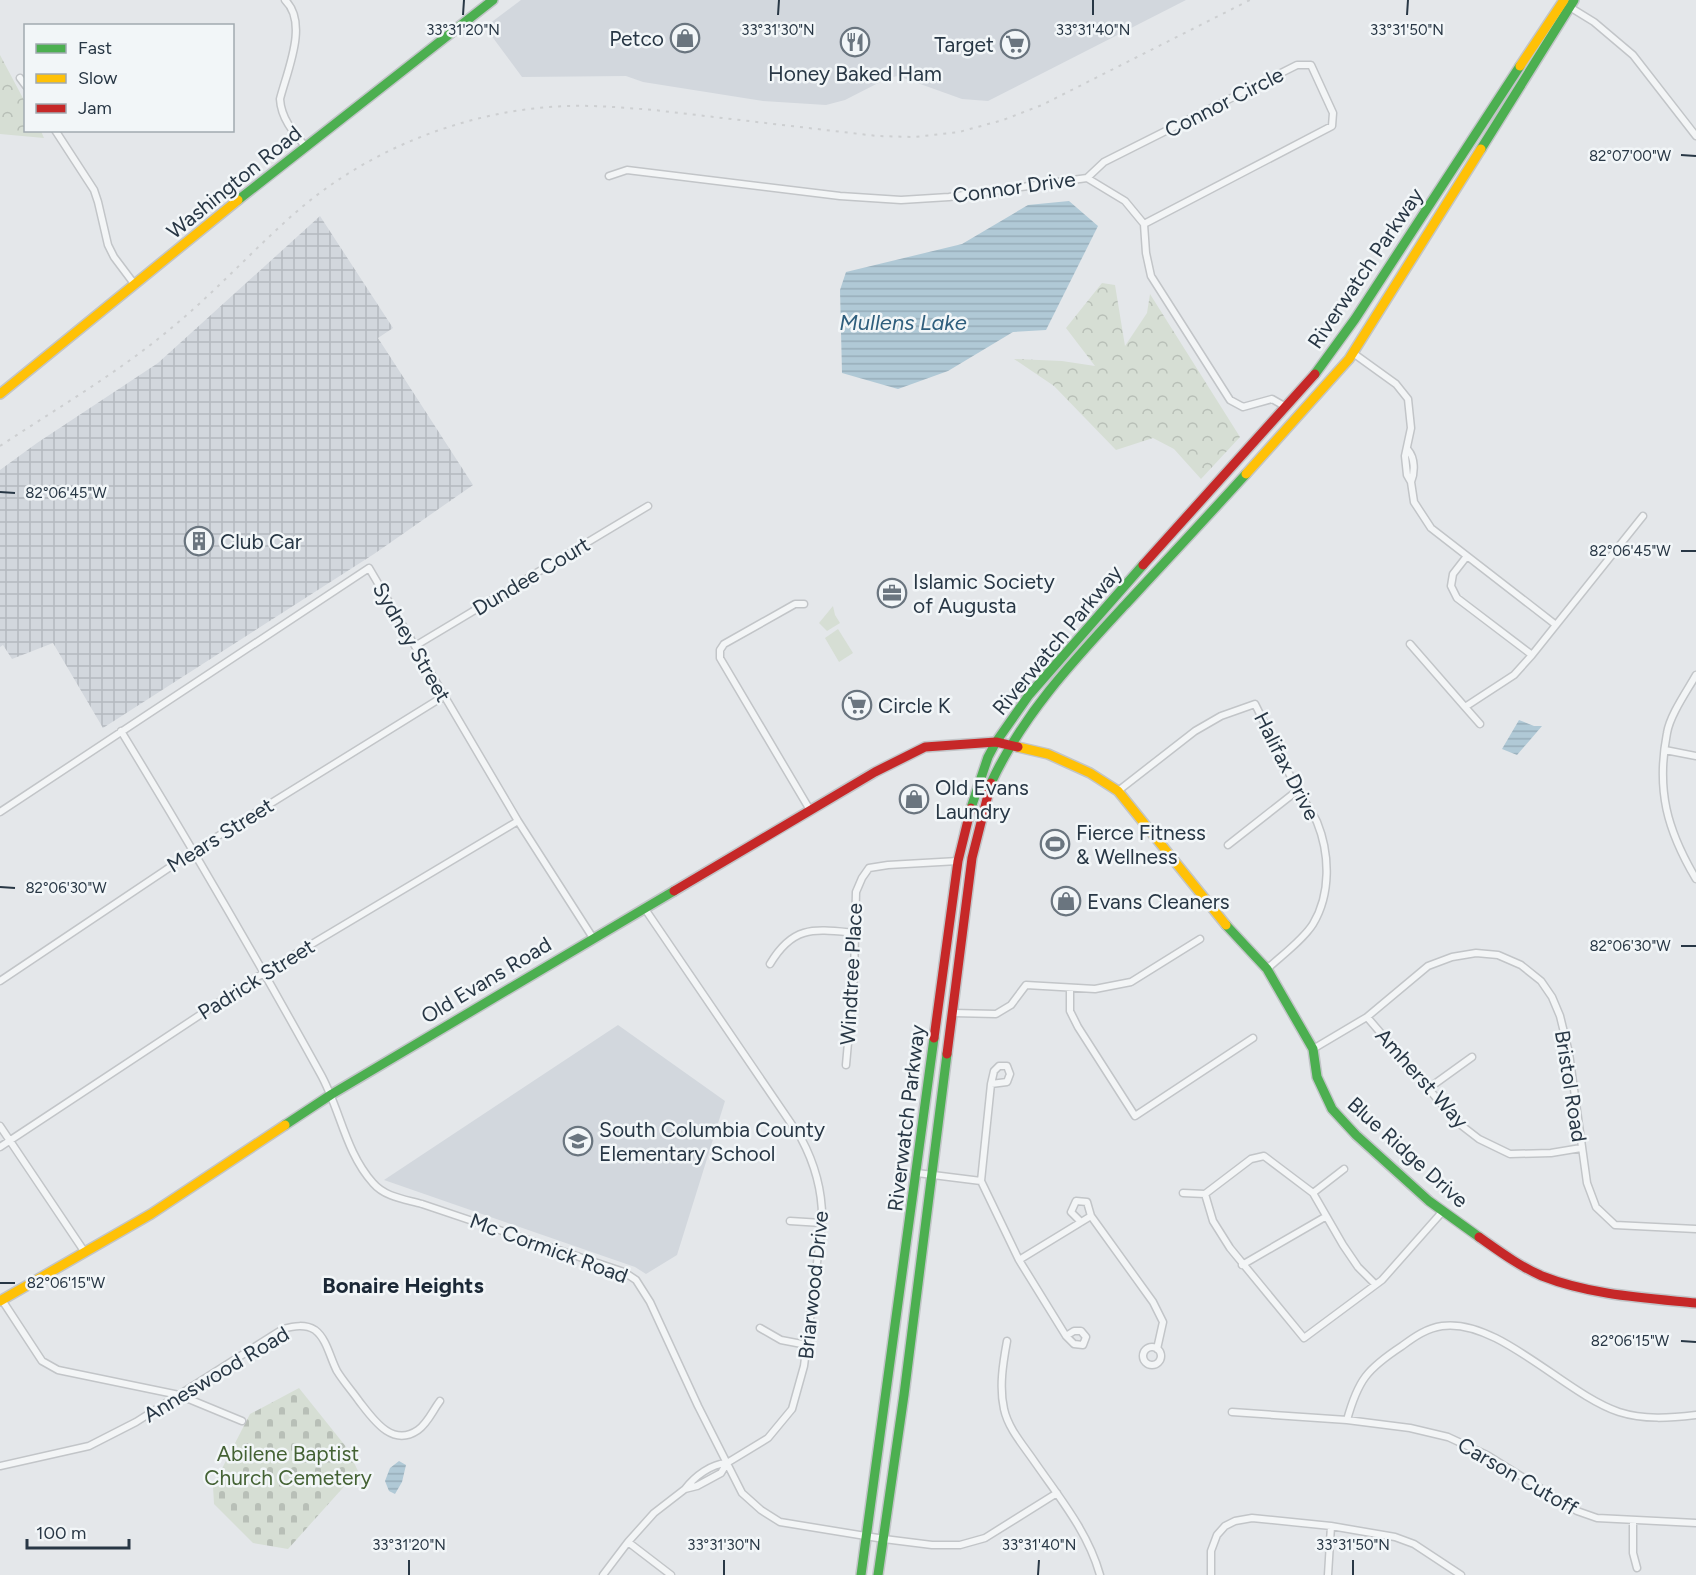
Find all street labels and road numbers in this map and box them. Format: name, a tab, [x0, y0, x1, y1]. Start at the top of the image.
street label: Connor Circle	[1161, 61, 1287, 143]
street label: Washington Road	[162, 120, 306, 244]
street label: Connor Drive	[951, 166, 1077, 208]
street label: Riverwatch Parkway	[1302, 183, 1428, 353]
street label: Dundee Court	[468, 531, 594, 621]
street label: Riverwatch Parkway	[987, 560, 1127, 720]
street label: Sydney Street	[368, 578, 456, 706]
street label: Halifax Drive	[1249, 708, 1325, 824]
street label: Mears Street	[162, 792, 278, 878]
street label: Windtree Place	[835, 902, 867, 1046]
street label: Old Evans Road	[416, 931, 556, 1029]
street label: Padrick Street	[193, 933, 319, 1025]
street label: Riverwatch Parkway	[882, 1023, 930, 1213]
street label: Amherst Way	[1370, 1023, 1474, 1133]
street label: Bristol Road	[1550, 1028, 1592, 1144]
street label: Blue Ridge Drive	[1343, 1091, 1473, 1213]
street label: Mc Cormick Road	[466, 1208, 632, 1288]
street label: Briarwood Drive	[793, 1209, 833, 1361]
street label: Anneswood Road	[139, 1321, 293, 1427]
street label: Carson Cutoff	[1454, 1432, 1583, 1521]

